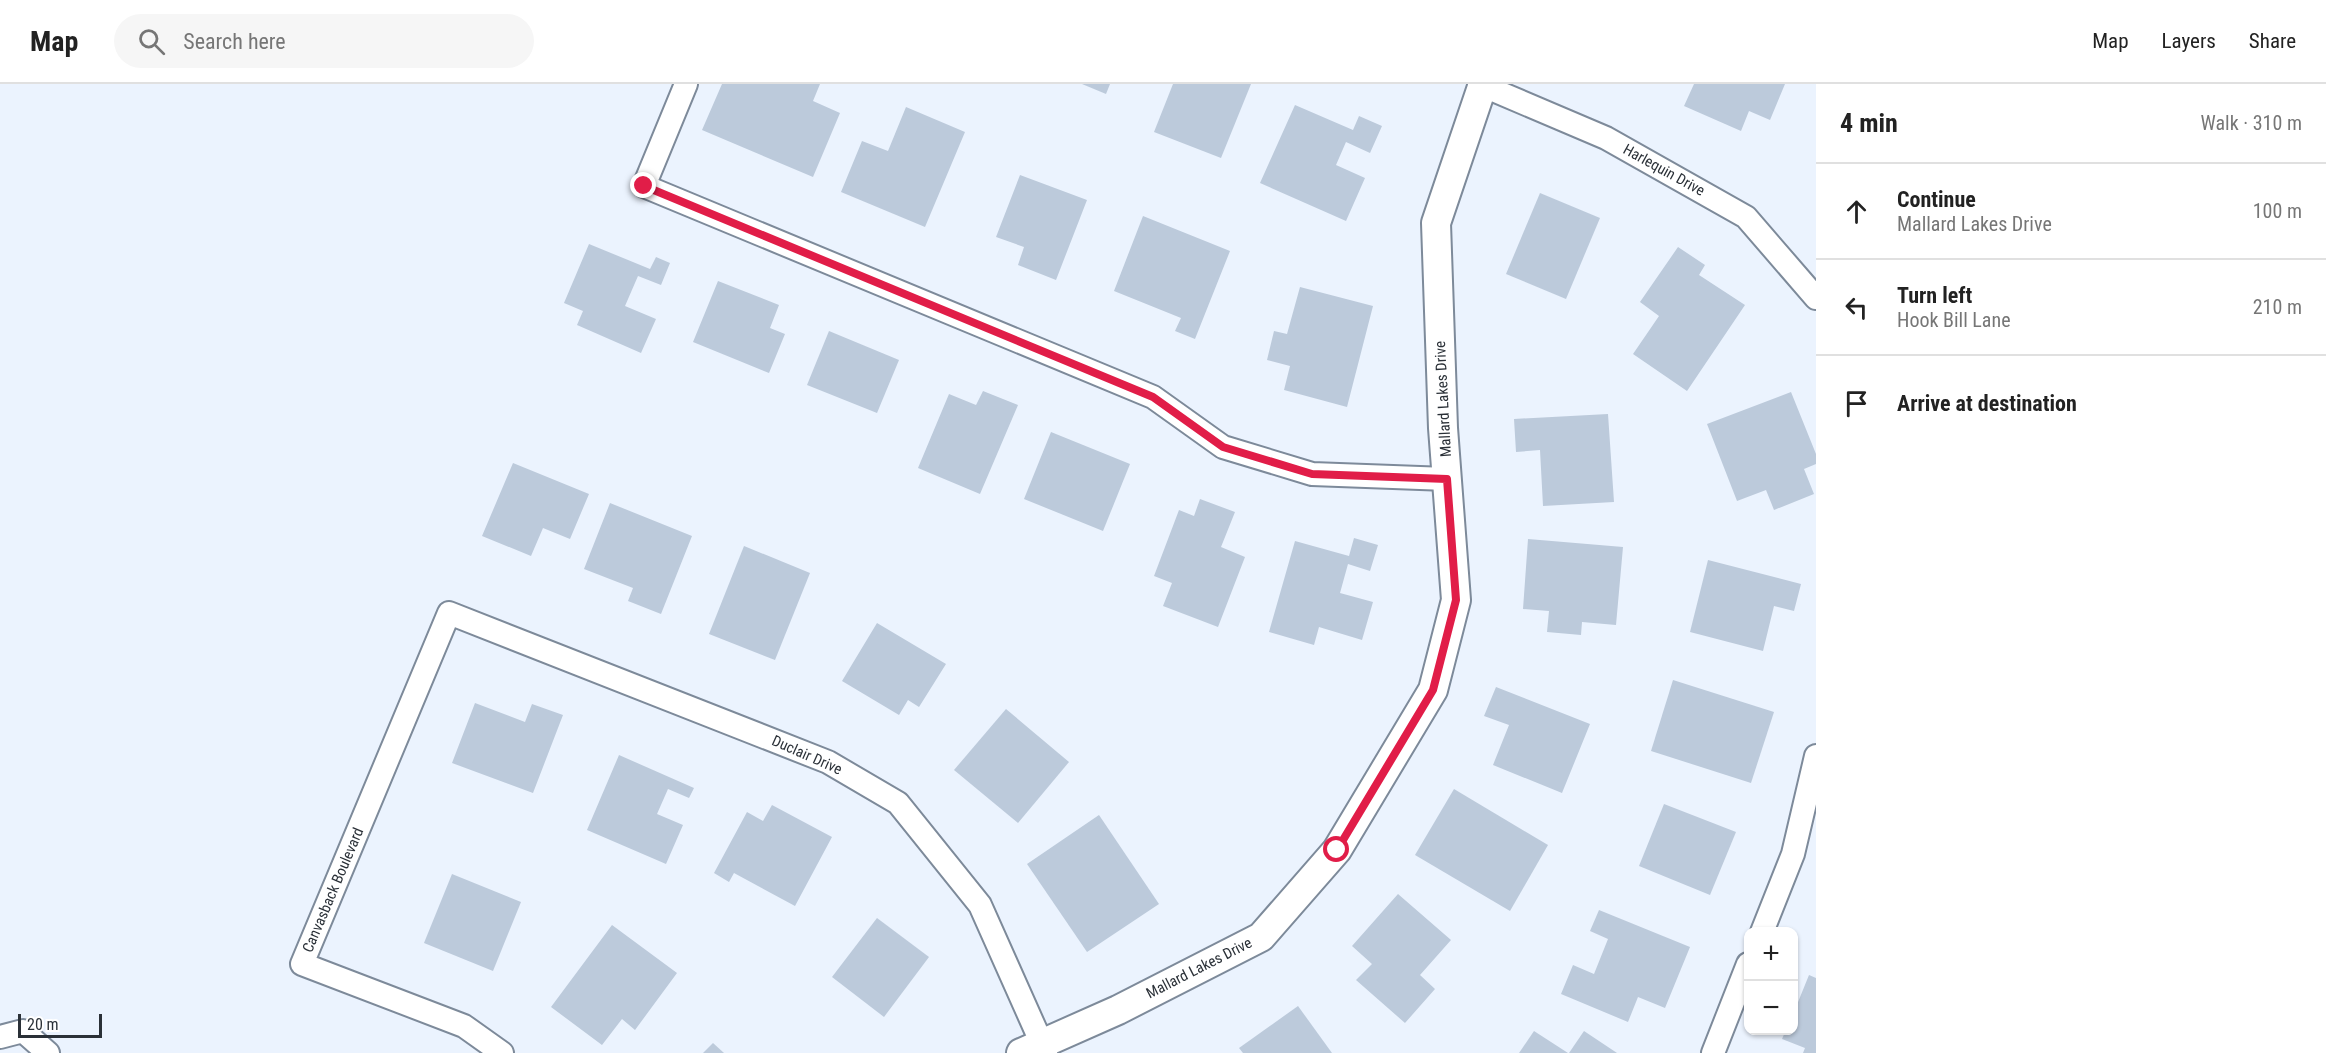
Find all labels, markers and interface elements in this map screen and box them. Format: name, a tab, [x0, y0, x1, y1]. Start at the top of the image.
search box	[114, 14, 534, 68]
text: Map	[30, 25, 78, 58]
icon: search	[135, 25, 168, 58]
text: Search here	[183, 29, 286, 54]
text: Map	[2092, 29, 2129, 53]
text: Layers	[2162, 29, 2216, 53]
text: Share	[2249, 29, 2296, 53]
text: 4 min	[1840, 108, 1898, 138]
text: Walk · 310 m	[2201, 111, 2302, 135]
street label: Harlequin Drive	[1620, 140, 1708, 200]
route end	[630, 172, 656, 198]
text: Continue	[1897, 187, 1976, 212]
icon: ahead	[1840, 195, 1873, 228]
text: 100 m	[2253, 199, 2302, 223]
text: Mallard Lakes Drive	[1897, 212, 2052, 236]
text: Turn left	[1897, 283, 1972, 308]
icon: left	[1840, 291, 1873, 324]
text: 210 m	[2253, 295, 2302, 319]
text: Hook Bill Lane	[1897, 308, 2011, 332]
street label: Mallard Lakes Drive	[1431, 341, 1455, 457]
icon: arrive	[1840, 387, 1873, 420]
text: Arrive at destination	[1897, 391, 2077, 416]
street label: Duclair Drive	[769, 732, 845, 778]
street label: Canvasback Boulevard	[299, 825, 367, 955]
route start	[1323, 836, 1349, 862]
map controls	[1744, 927, 1798, 1035]
button: +	[1744, 927, 1798, 981]
street label: Mallard Lakes Drive	[1143, 934, 1255, 1002]
button: −	[1744, 981, 1798, 1035]
scale bar	[18, 1011, 102, 1038]
text: 20 m	[27, 1015, 59, 1034]

